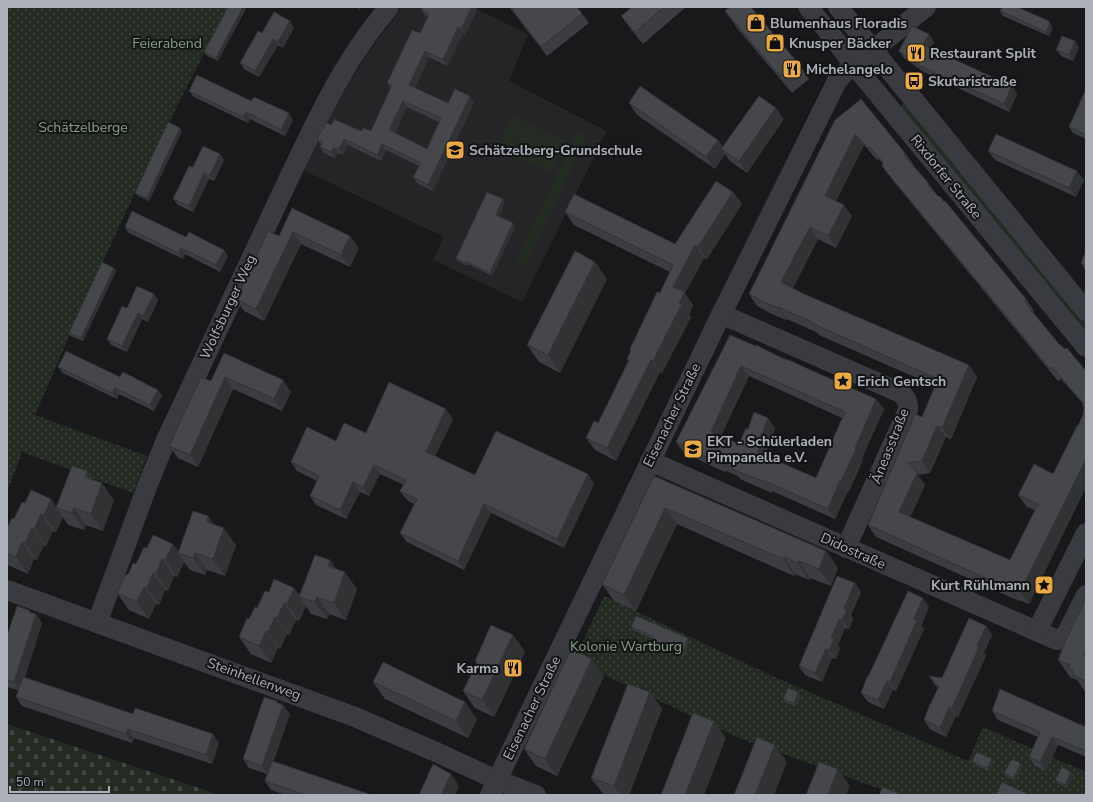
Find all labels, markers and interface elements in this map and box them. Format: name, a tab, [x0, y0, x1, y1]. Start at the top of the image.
shop icon: Blumenhaus Floradis	[745, 12, 767, 34]
place label: Blumenhaus Floradis	[770, 14, 907, 33]
shop icon: Knusper Bäcker	[764, 32, 786, 54]
park label: Feierabend	[132, 34, 202, 53]
place label: Knusper Bäcker	[789, 34, 892, 53]
restaurant icon: Restaurant Split	[905, 42, 927, 64]
place label: Restaurant Split	[930, 44, 1037, 63]
restaurant icon: Michelangelo	[781, 58, 803, 80]
place label: Michelangelo	[806, 60, 893, 79]
bus stop icon: Skutaristraße	[903, 70, 925, 92]
place label: Skutaristraße	[928, 72, 1017, 91]
park label: Schätzelberge	[38, 118, 128, 137]
street label: Rixdorfer Straße	[906, 131, 986, 223]
school or university icon: Schätzelberg-Grundschule	[444, 139, 466, 161]
place label: Schätzelberg-Grundschule	[469, 141, 643, 160]
street label: Wolfsburger Weg	[195, 252, 261, 362]
street label: Eisenacher Straße	[639, 360, 705, 470]
place icon: Erich Gentsch	[832, 370, 854, 392]
place label: Erich Gentsch	[857, 372, 946, 391]
street label: Äneasstraße	[866, 405, 914, 487]
place label: EKT - Schülerladen Pimpanella e.V.	[707, 432, 832, 467]
school or university icon: EKT - Schülerladen Pimpanella e.V.	[682, 438, 704, 460]
street label: Didostraße	[817, 528, 889, 574]
place icon: Kurt Rühlmann	[1033, 574, 1055, 596]
place label: Kurt Rühlmann	[931, 576, 1030, 595]
park label: Kolonie Wartburg	[570, 637, 682, 656]
street label: Steinhellenweg	[205, 653, 303, 705]
street label: Eisenacher Straße	[499, 653, 565, 763]
restaurant icon: Karma	[502, 657, 524, 679]
place label: Karma	[457, 659, 499, 678]
scale bar	[10, 768, 109, 794]
text: 50 m	[16, 774, 44, 790]

